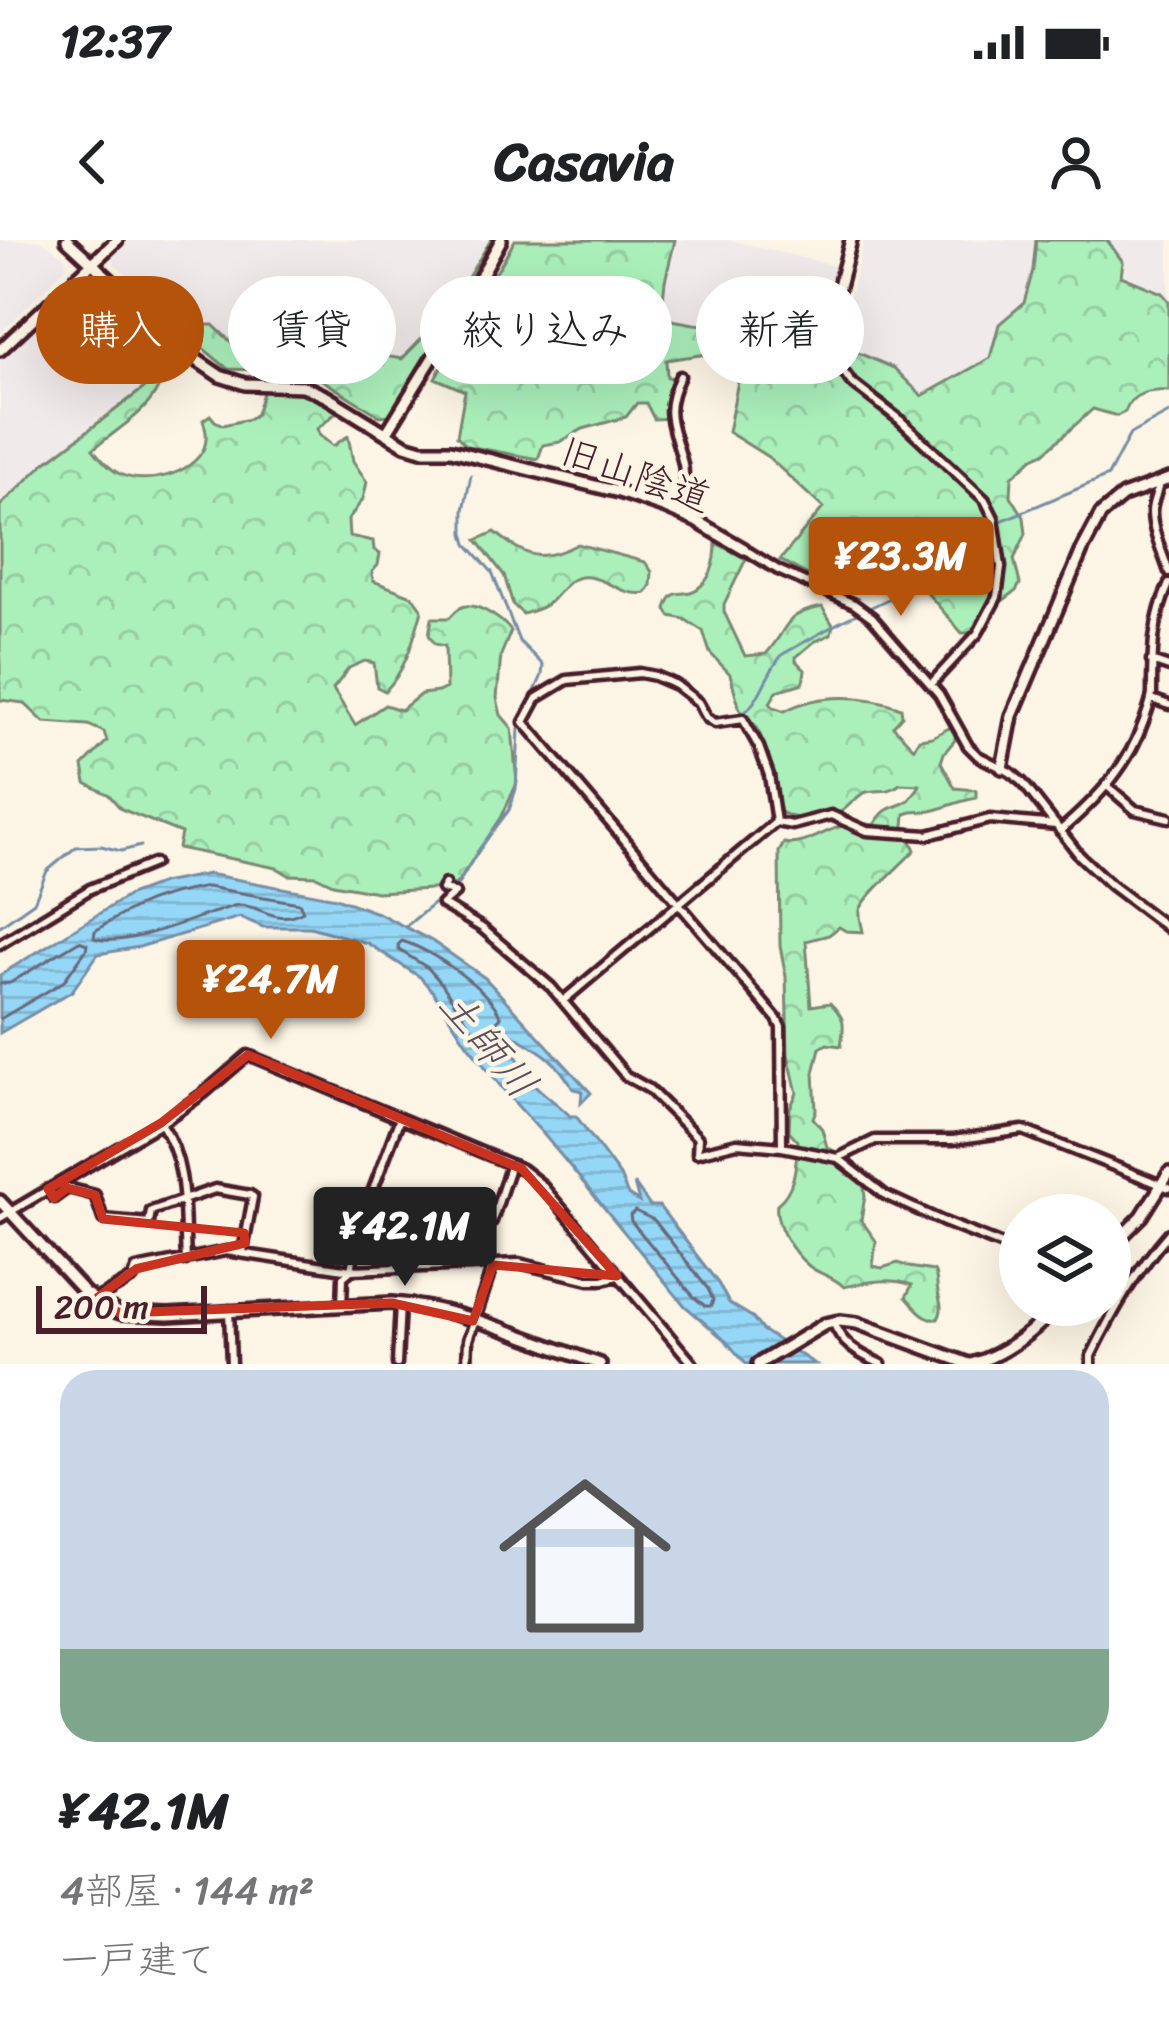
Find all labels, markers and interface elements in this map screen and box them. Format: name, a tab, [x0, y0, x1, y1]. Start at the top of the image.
text: 12:37	[60, 2, 169, 82]
text: Casavia	[495, 114, 674, 210]
icon: back	[60, 129, 126, 195]
icon: person	[1043, 129, 1109, 195]
chip: 購入	[36, 276, 204, 384]
chip: 賃貸	[228, 276, 396, 384]
chip: 絞り込み	[420, 276, 672, 384]
chip: 新着	[696, 276, 864, 384]
street label: 旧山陰道	[551, 416, 721, 532]
pin: ¥23.3M	[803, 517, 999, 619]
text: ¥23.3M	[836, 521, 966, 590]
pin: ¥24.7M	[173, 940, 369, 1042]
text: ¥24.7M	[204, 944, 338, 1013]
water label: 土師川	[419, 972, 557, 1116]
pin: ¥42.1M	[307, 1187, 503, 1289]
text: ¥42.1M	[341, 1191, 469, 1260]
map controls	[999, 1194, 1131, 1326]
button: layers	[999, 1194, 1131, 1326]
text: 200 m	[54, 1278, 149, 1336]
scale bar	[36, 1280, 207, 1333]
icon: home	[477, 1448, 693, 1664]
text: ¥42.1M	[60, 1766, 229, 1856]
text: 4部屋 · 144 m²	[60, 1856, 314, 1925]
text: 一戸建て	[60, 1925, 216, 1994]

